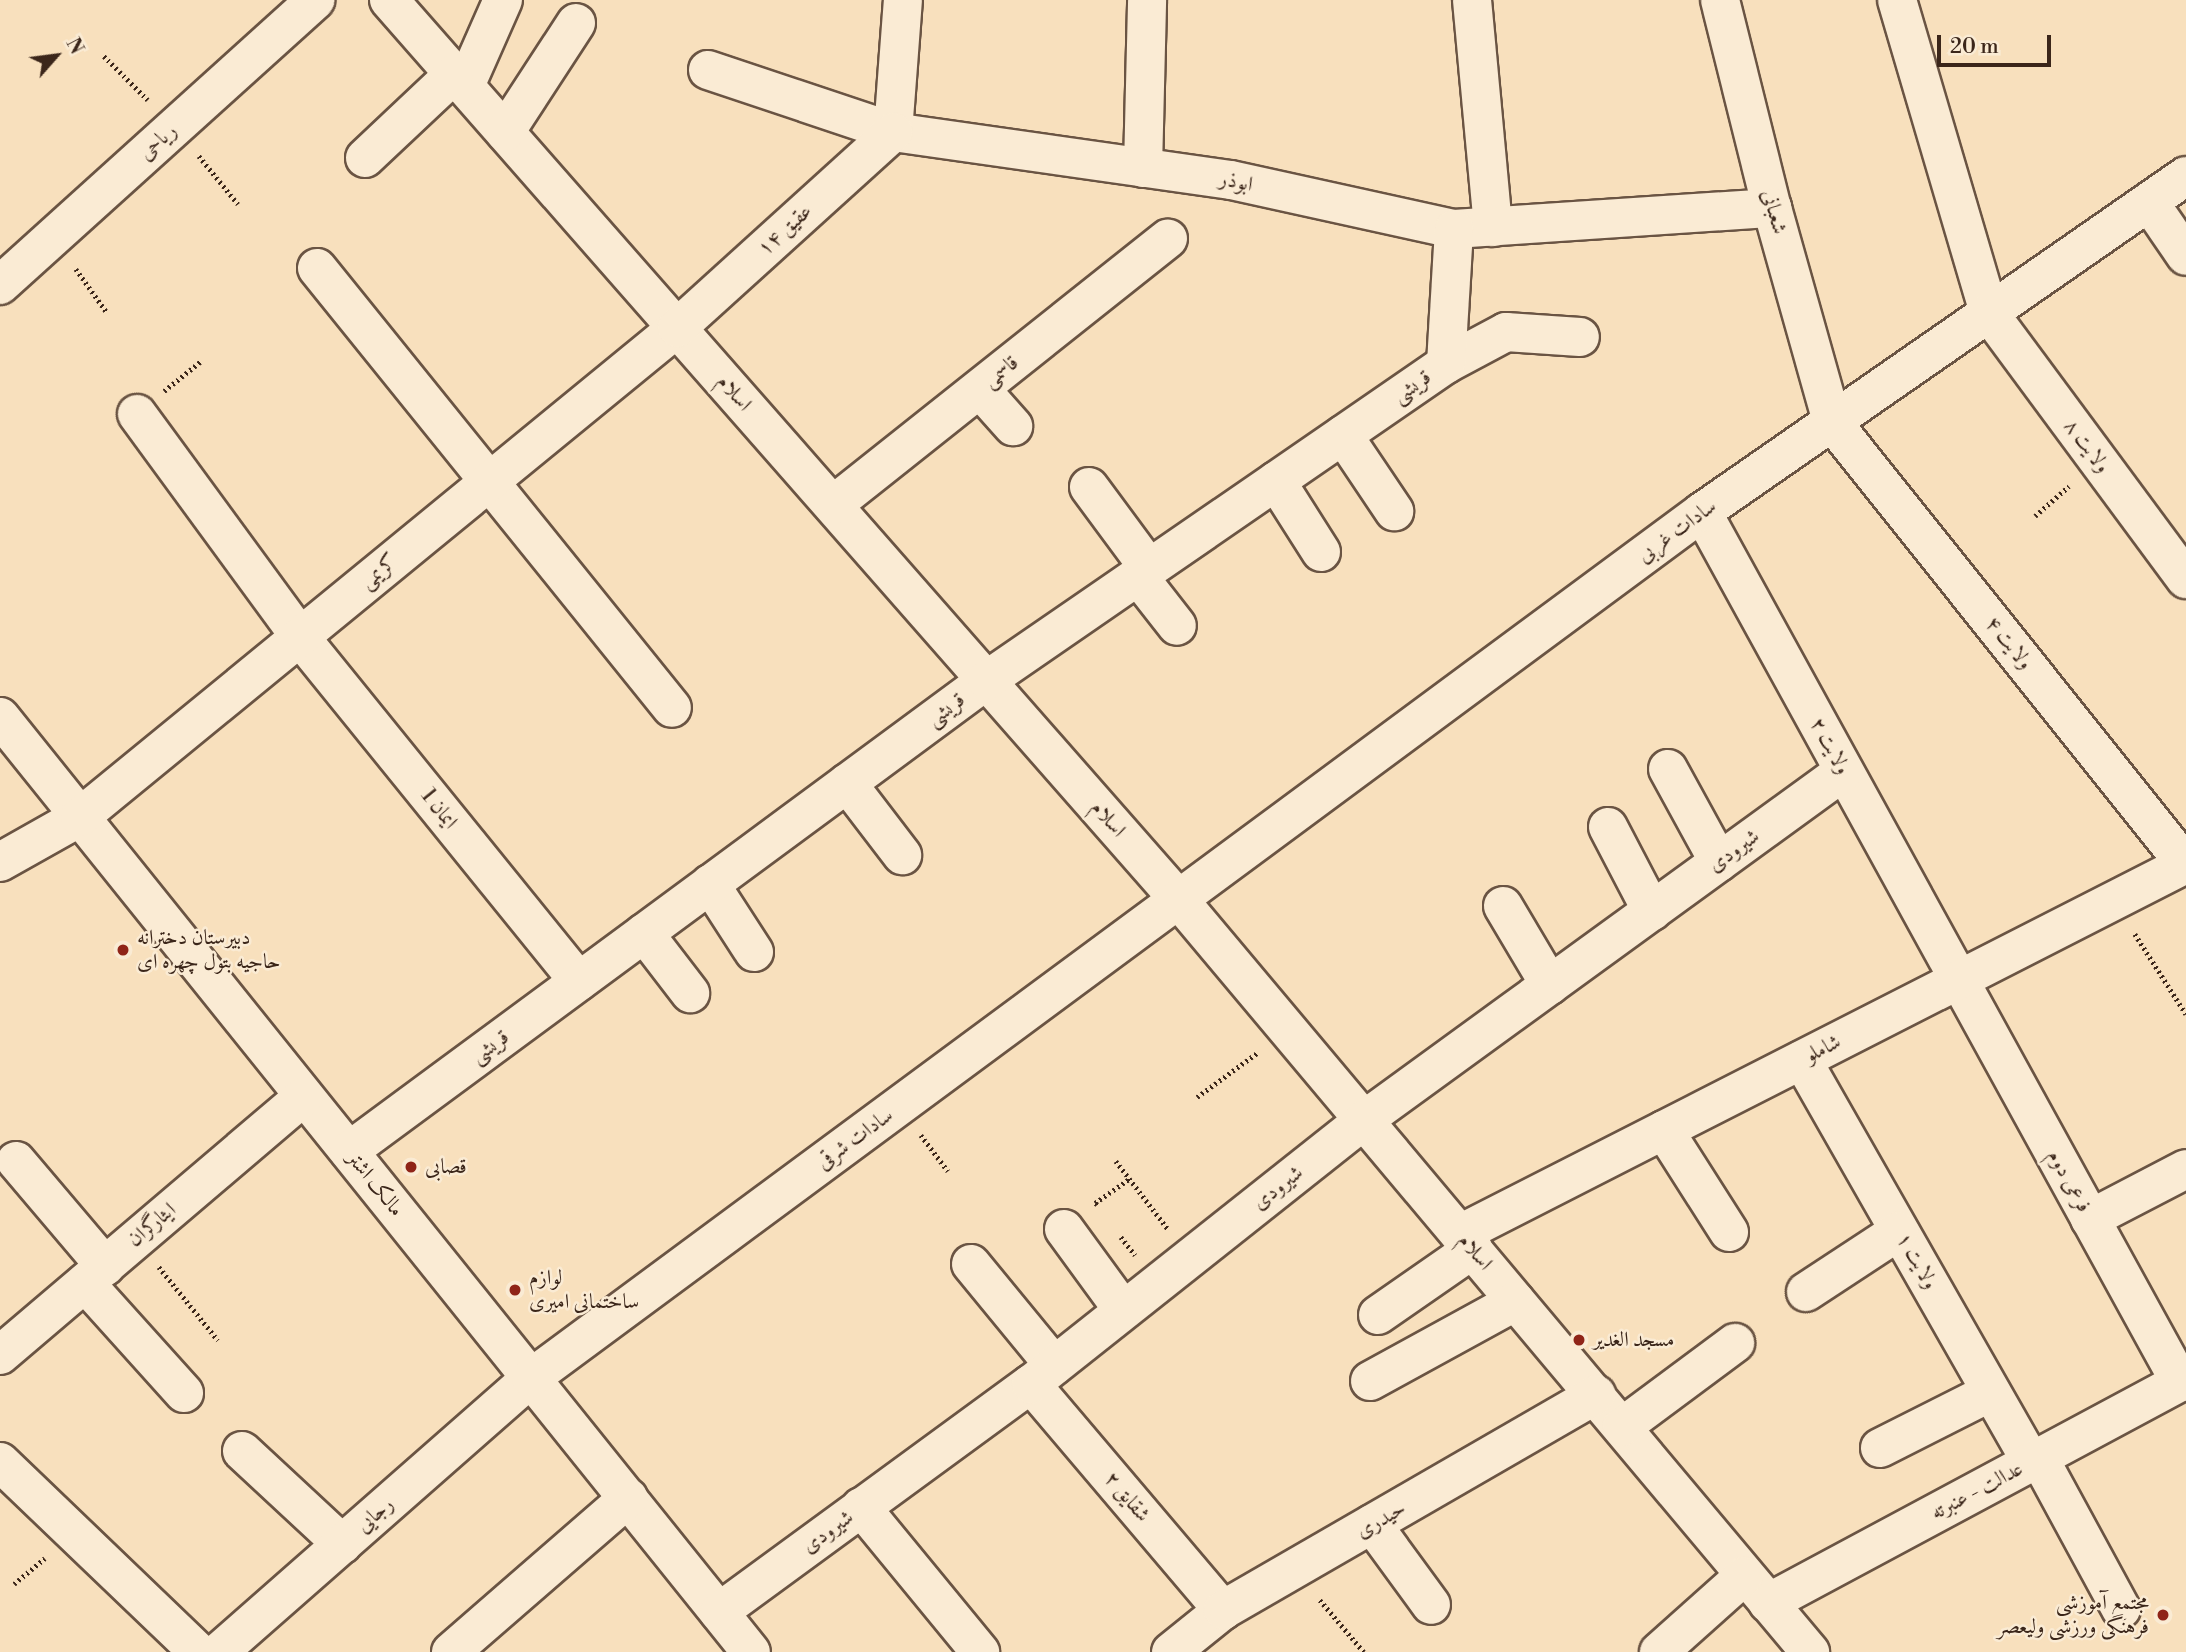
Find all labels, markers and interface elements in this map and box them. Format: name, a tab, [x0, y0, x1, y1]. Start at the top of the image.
north arrow	[21, 21, 91, 91]
scale bar	[1941, 21, 2055, 65]
text: N	[60, 34, 89, 58]
text: 20 m	[1950, 34, 1999, 60]
street label: ریاحی	[134, 118, 182, 166]
street label: ابوذر	[1217, 166, 1255, 198]
street label: شعبانی	[1756, 187, 1792, 237]
street label: عقیق ۱۴	[753, 199, 817, 261]
street label: قاسمی	[978, 350, 1024, 394]
street label: قریشی	[1388, 365, 1436, 409]
street label: اسلام	[711, 369, 757, 417]
street label: ولایت ۸	[2059, 414, 2115, 478]
street label: سادات غربی	[1632, 494, 1722, 568]
street label: کریمی	[355, 549, 403, 595]
street label: ولایت ۴	[1980, 611, 2038, 675]
street label: قریشی	[922, 688, 970, 732]
street label: ولایت ۲	[1804, 713, 1856, 779]
street label: ایمان 1	[415, 784, 463, 834]
street label: اسلام	[1085, 795, 1131, 843]
street label: شیرودی	[1703, 824, 1765, 878]
place label: دبیرستان دخترانه حاجیه بتول چهره ای	[137, 925, 280, 975]
marker: دبیرستان دخترانه حاجیه بتول چهره ای	[115, 942, 131, 958]
street label: قریشی	[466, 1025, 514, 1069]
street label: شاملو	[1801, 1029, 1845, 1069]
street label: سادات شرقی	[812, 1103, 898, 1175]
street label: فرعی دوم	[2042, 1145, 2096, 1217]
street label: مالک اشتر	[341, 1146, 409, 1222]
place label: قصابی	[425, 1154, 467, 1180]
marker: قصابی	[403, 1159, 419, 1175]
street label: شیرودی	[1248, 1160, 1308, 1216]
street label: ایثارگران	[123, 1197, 181, 1253]
street label: اسلام	[1452, 1228, 1498, 1276]
street label: ولایت ۱	[1891, 1228, 1943, 1294]
place label: لوازم ساختمانی امیری	[529, 1265, 639, 1315]
marker: لوازم ساختمانی امیری	[507, 1282, 523, 1298]
place label: مسجد الغدیر	[1593, 1327, 1674, 1353]
marker: مسجد الغدیر	[1571, 1332, 1587, 1348]
street label: عدالت - عنبرته	[1927, 1456, 2027, 1526]
street label: شقایق ۲	[1099, 1467, 1155, 1527]
street label: رجایی	[351, 1492, 399, 1538]
street label: حیدری	[1352, 1496, 1410, 1544]
street label: شیرودی	[797, 1505, 859, 1559]
place label: مجتمع آموزشی فرهنگی ورزشی ولیعصر	[1997, 1590, 2149, 1640]
marker: مجتمع آموزشی فرهنگی ورزشی ولیعصر	[2155, 1607, 2171, 1623]

